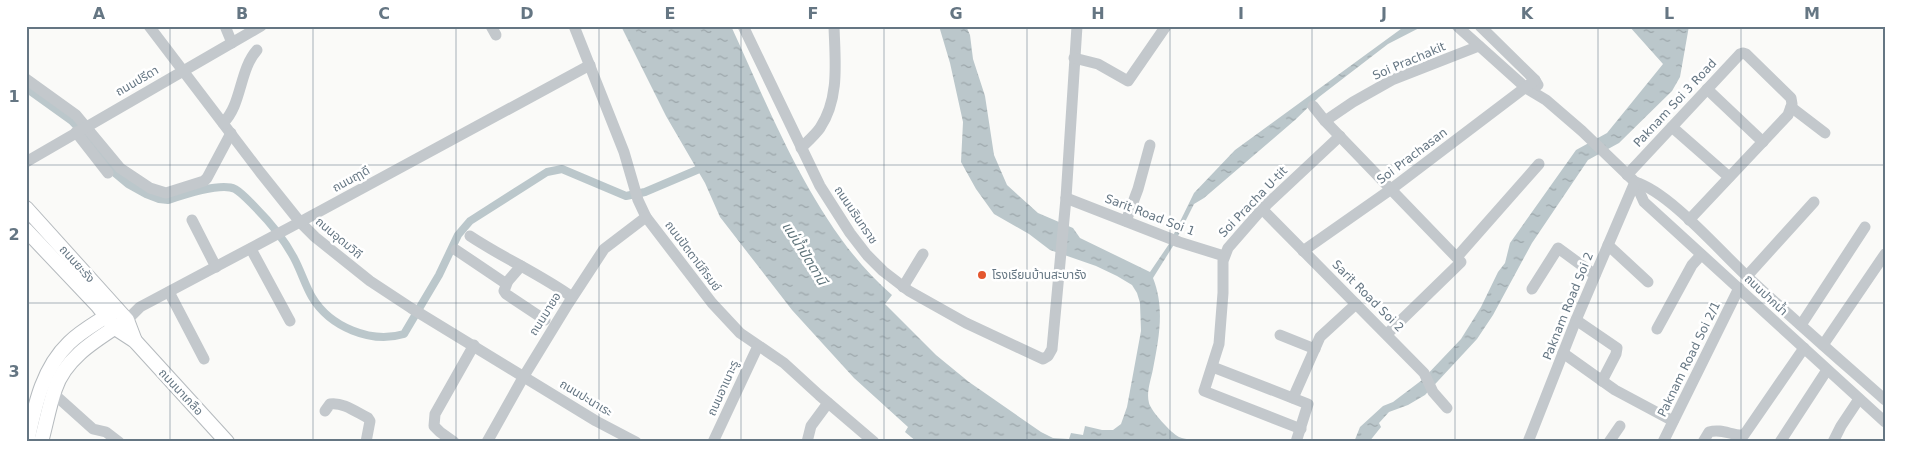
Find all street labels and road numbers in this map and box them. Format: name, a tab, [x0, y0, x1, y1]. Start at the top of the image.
street label: Soi Prachakit	[1370, 39, 1448, 83]
street label: Paknam Soi 3 Road	[1631, 56, 1719, 150]
street label: ถนนปรีดา	[113, 63, 161, 99]
street label: Soi Prachasan	[1374, 125, 1450, 187]
street label: ถนนฤๅดี	[330, 163, 372, 195]
street label: Soi Pracha U-tit	[1216, 164, 1290, 240]
street label: ถนนนรินทราช	[831, 183, 881, 247]
street label: Sarit Road Soi 1	[1103, 191, 1197, 239]
street label: ถนนอุดมวิถี	[313, 214, 365, 262]
street label: ถนนปัตตานีภิรมย์	[662, 218, 724, 294]
street label: ถนนยะรัง	[57, 242, 97, 286]
street label: Paknam Road Soi 2	[1540, 250, 1596, 362]
street label: Sarit Road Soi 2	[1329, 257, 1407, 335]
street label: ถนนปากน้ำ	[1742, 270, 1792, 318]
street label: ถนนมายอ	[526, 290, 564, 338]
street label: Paknam Road Soi 2/1	[1655, 299, 1723, 419]
street label: ถนนอาเนาะรู	[705, 358, 742, 418]
street label: ถนนนาเกลือ	[156, 366, 206, 418]
street label: ถนนปะนาเระ	[557, 377, 615, 419]

